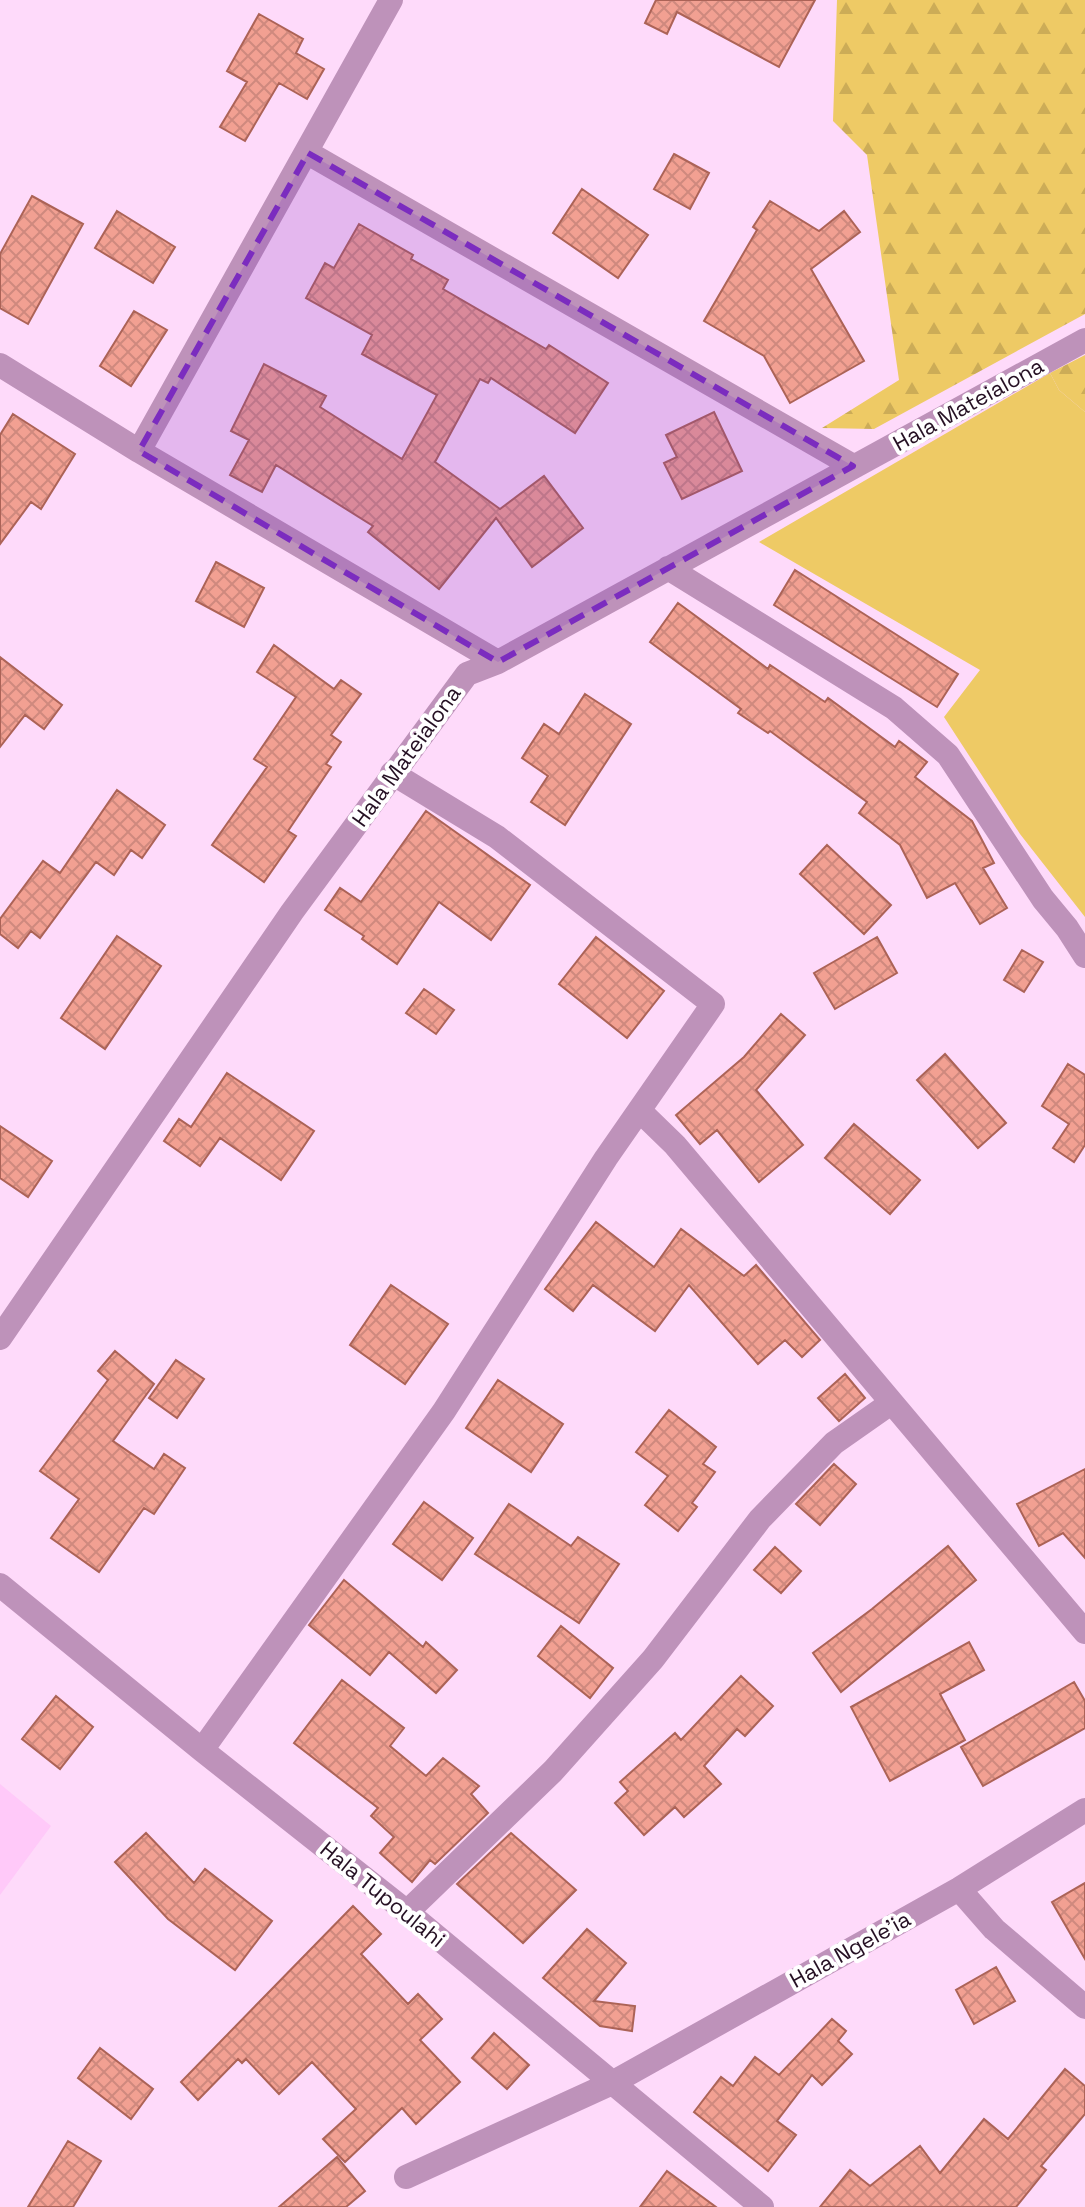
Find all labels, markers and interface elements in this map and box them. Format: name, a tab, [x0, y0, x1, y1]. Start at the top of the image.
street label: Hala Mateialona	[888, 351, 1048, 457]
street label: Hala Mateialona	[345, 680, 467, 832]
street label: Hala Tupoulahi	[315, 1835, 451, 1953]
street label: Hala Ngele'ia	[785, 1904, 916, 1994]

